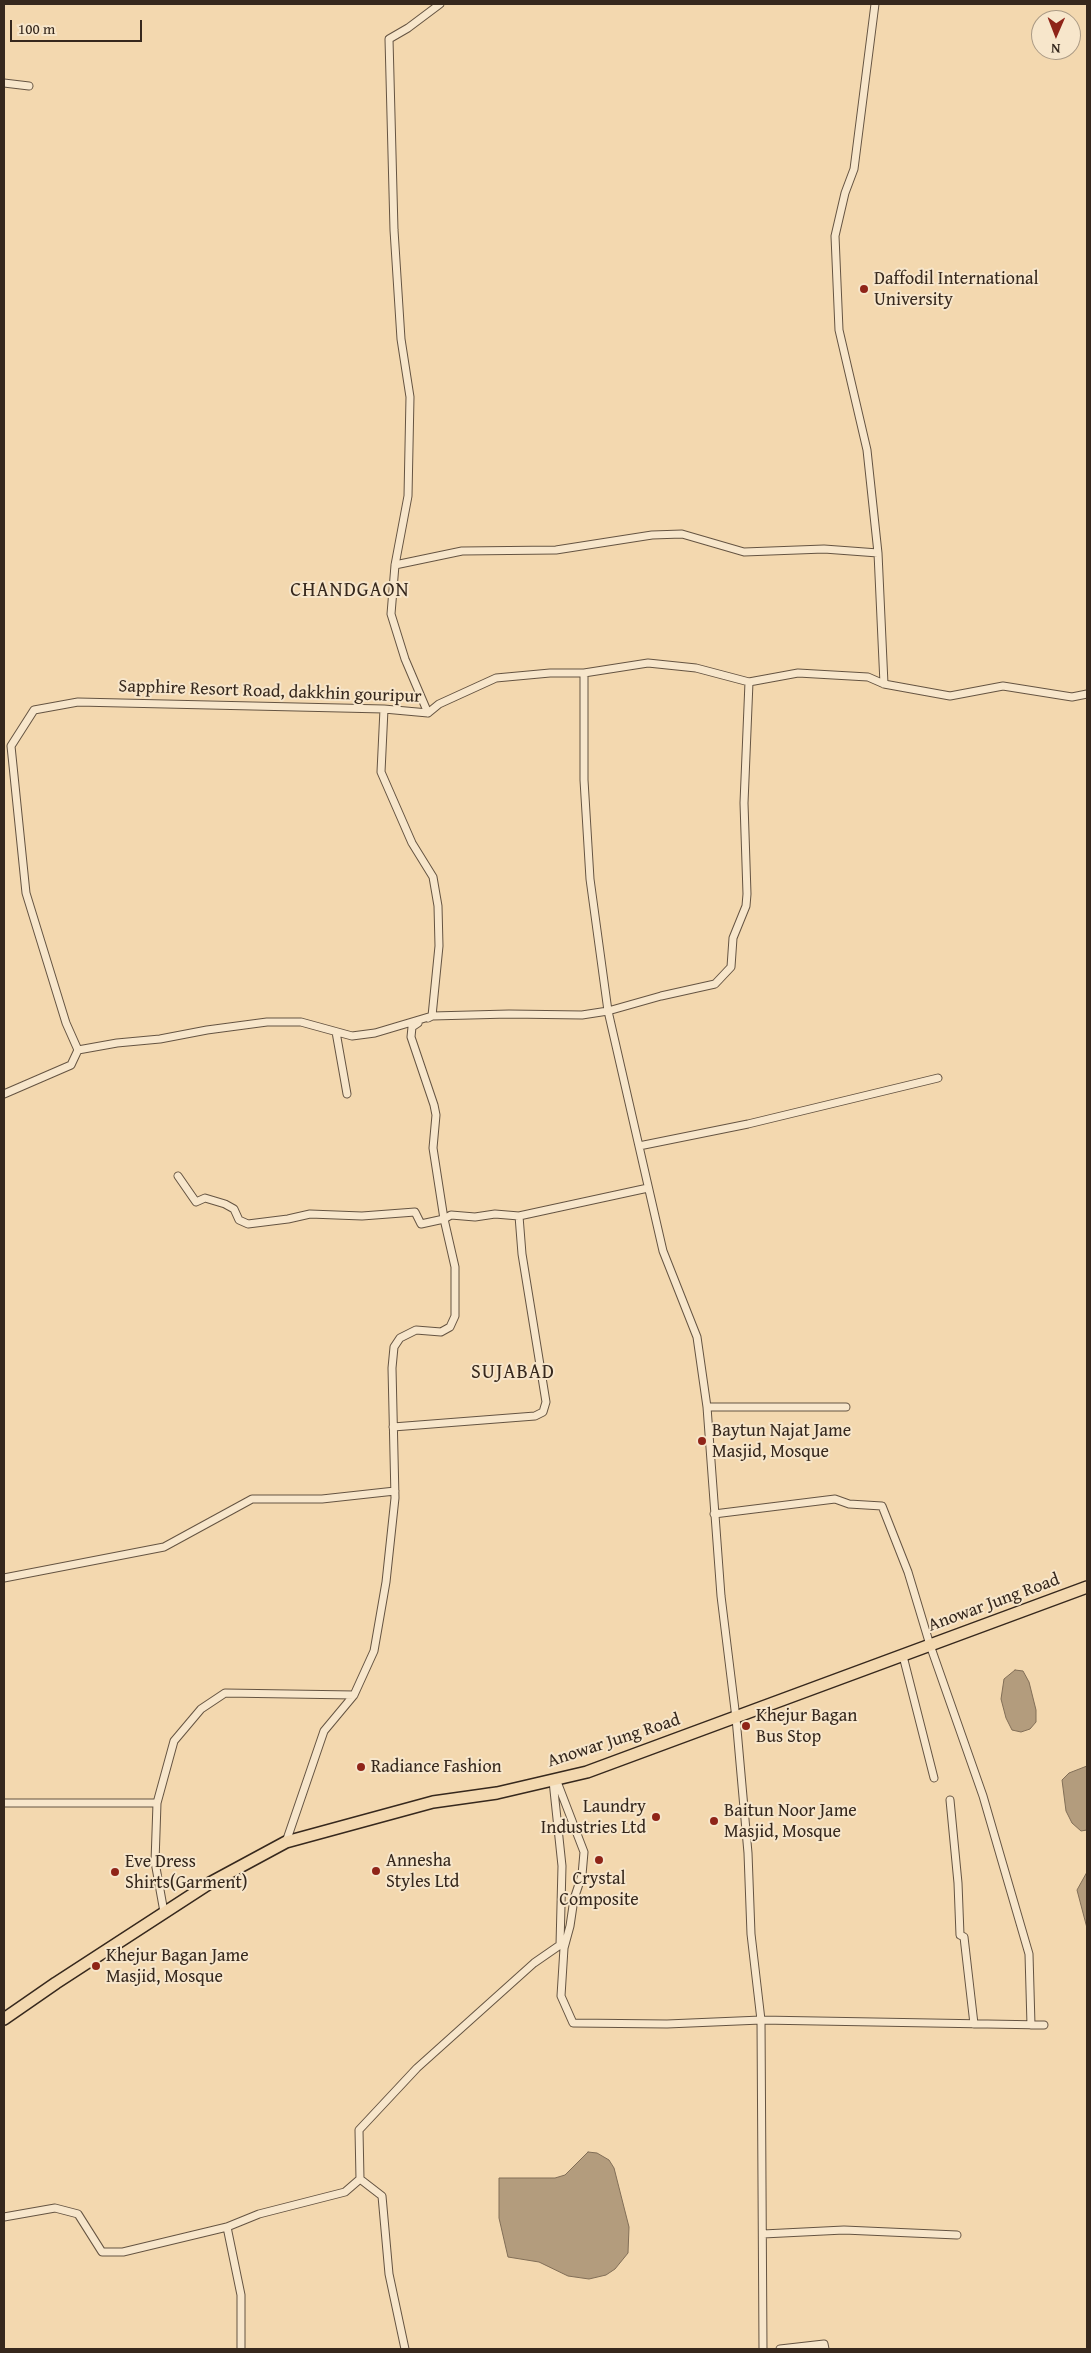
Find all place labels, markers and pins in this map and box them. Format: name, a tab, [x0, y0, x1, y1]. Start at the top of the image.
place label: Daffodil International University	[874, 268, 1039, 310]
marker: Daffodil International University	[858, 283, 870, 295]
place label: Baytun Najat Jame Masjid, Mosque	[712, 1420, 851, 1462]
marker: Baytun Najat Jame Masjid, Mosque	[696, 1435, 708, 1447]
place label: Khejur Bagan Bus Stop	[756, 1705, 857, 1748]
marker: Khejur Bagan Bus Stop	[740, 1720, 752, 1732]
place label: Radiance Fashion	[371, 1756, 502, 1778]
marker: Radiance Fashion	[355, 1761, 367, 1773]
place label: Laundry Industries Ltd	[541, 1796, 646, 1838]
place label: Baitun Noor Jame Masjid, Mosque	[724, 1800, 857, 1842]
marker: Laundry Industries Ltd	[650, 1811, 662, 1823]
marker: Baitun Noor Jame Masjid, Mosque	[708, 1815, 720, 1827]
place label: Annesha Styles Ltd	[386, 1850, 459, 1892]
place label: Eve Dress Shirts(Garment)	[125, 1851, 248, 1894]
marker: Crystal Composite	[593, 1854, 605, 1866]
marker: Annesha Styles Ltd	[370, 1865, 382, 1877]
marker: Eve Dress Shirts(Garment)	[109, 1866, 121, 1878]
place label: Crystal Composite	[559, 1868, 639, 1910]
place label: Khejur Bagan Jame Masjid, Mosque	[106, 1945, 249, 1988]
marker: Khejur Bagan Jame Masjid, Mosque	[90, 1960, 102, 1972]

